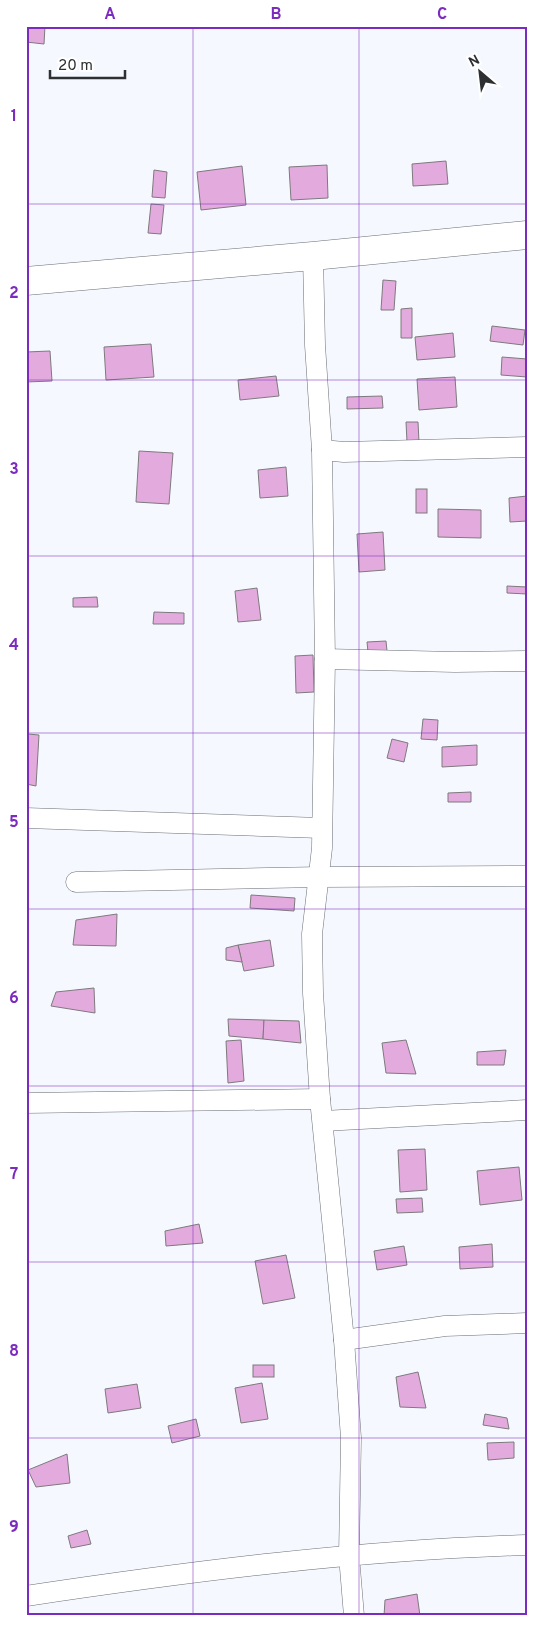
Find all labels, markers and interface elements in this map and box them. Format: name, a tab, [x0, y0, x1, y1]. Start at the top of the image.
text: A	[104, 5, 116, 25]
text: B	[270, 5, 282, 25]
text: C	[437, 5, 447, 25]
scale bar	[50, 48, 125, 80]
north arrow	[456, 48, 506, 98]
text: N	[466, 52, 483, 72]
text: 20 m	[58, 57, 93, 76]
text: 1	[11, 107, 17, 127]
text: 2	[9, 284, 19, 304]
text: 3	[9, 460, 19, 480]
text: 4	[9, 636, 19, 656]
text: 5	[9, 813, 19, 833]
text: 6	[9, 989, 19, 1009]
text: 7	[10, 1165, 18, 1185]
text: 8	[9, 1342, 19, 1362]
text: 9	[9, 1518, 19, 1538]

